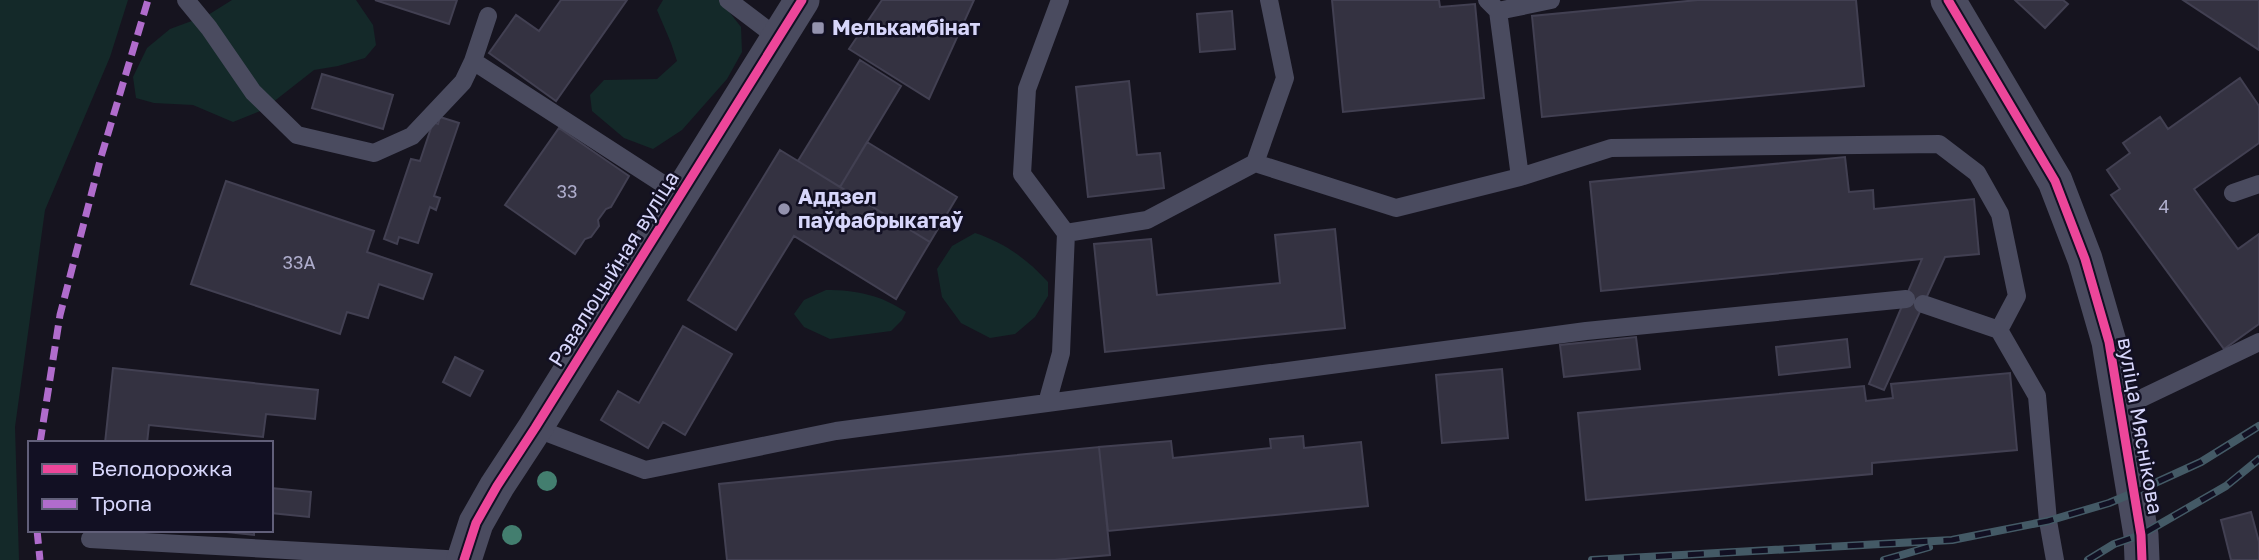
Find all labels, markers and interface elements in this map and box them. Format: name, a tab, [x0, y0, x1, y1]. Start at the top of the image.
place label: Мелькамбінат	[832, 14, 980, 40]
marker: Мелькамбінат	[810, 20, 826, 36]
street label: Рэвалюцыйная вуліца	[542, 166, 684, 371]
house number: 33	[556, 180, 578, 202]
place label: Аддзел паўфабрыкатаў	[798, 183, 964, 233]
house number: 4	[2159, 195, 2170, 217]
marker: Аддзел паўфабрыкатаў	[776, 201, 792, 217]
house number: 33А	[282, 251, 316, 273]
street label: вуліца Мяснікова	[2113, 335, 2169, 516]
legend	[28, 441, 273, 532]
text: Велодорожка	[91, 455, 233, 481]
text: Тропа	[91, 490, 152, 516]

